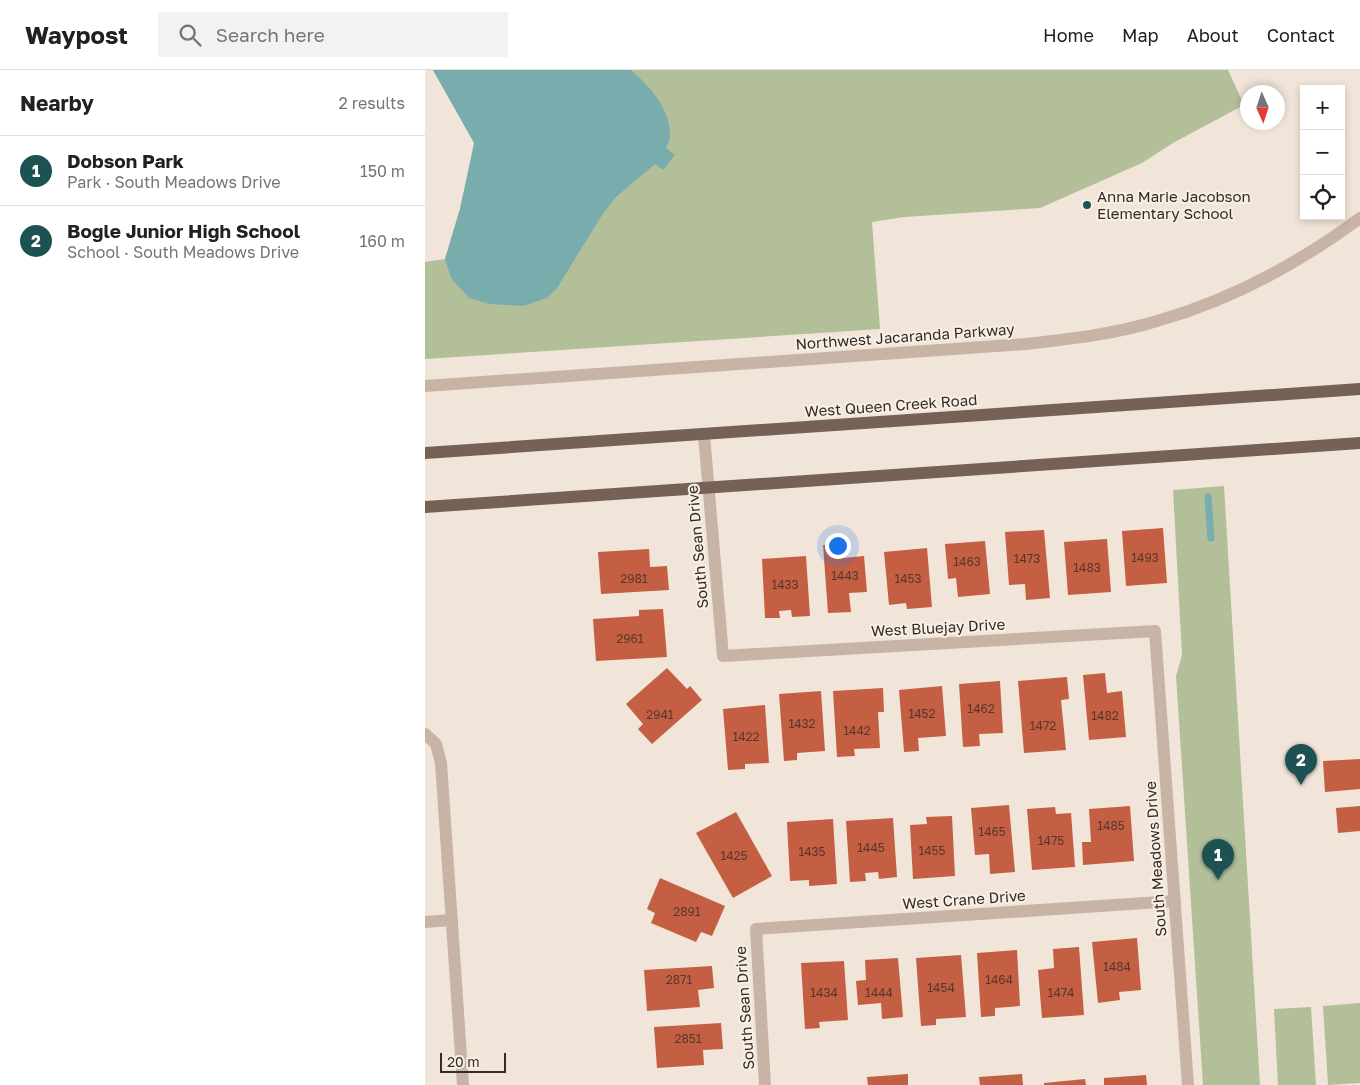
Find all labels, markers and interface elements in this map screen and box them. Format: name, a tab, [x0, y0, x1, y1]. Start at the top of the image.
search box	[158, 12, 508, 57]
text: Waypost	[25, 20, 128, 49]
icon: search	[176, 21, 204, 49]
text: Search here	[216, 23, 325, 46]
text: Home	[1043, 24, 1094, 46]
text: Map	[1122, 24, 1159, 46]
text: About	[1187, 24, 1239, 46]
text: Contact	[1267, 24, 1335, 46]
north arrow	[1240, 85, 1285, 130]
map controls	[1300, 85, 1345, 220]
button: +	[1300, 85, 1345, 130]
text: Nearby	[20, 90, 94, 116]
text: 2 results	[339, 93, 405, 113]
button: −	[1300, 130, 1345, 175]
text: Dobson Park	[67, 149, 184, 172]
text: 1	[32, 161, 40, 181]
text: 150 m	[360, 161, 405, 181]
text: Park · South Meadows Drive	[67, 172, 281, 192]
button: locate	[1300, 175, 1345, 220]
place label: Anna Marie Jacobson Elementary School	[1097, 187, 1251, 222]
marker: Anna Marie Jacobson Elementary School	[1081, 199, 1093, 211]
text: Bogle Junior High School	[67, 219, 300, 242]
text: 2	[31, 231, 41, 251]
text: 160 m	[359, 231, 405, 251]
text: School · South Meadows Drive	[67, 242, 299, 262]
street label: Northwest Jacaranda Parkway	[795, 319, 1016, 353]
street label: West Queen Creek Road	[804, 390, 978, 420]
street label: South Sean Drive	[683, 484, 711, 609]
your location	[825, 533, 851, 559]
house number: 1493	[1131, 550, 1159, 565]
house number: 1473	[1014, 551, 1040, 566]
house number: 1463	[953, 554, 981, 569]
house number: 1483	[1073, 560, 1101, 575]
house number: 1443	[831, 568, 859, 583]
house number: 2981	[620, 571, 648, 586]
house number: 1453	[894, 571, 922, 586]
house number: 1433	[771, 577, 799, 592]
street label: West Bluejay Drive	[870, 614, 1006, 640]
house number: 2961	[616, 631, 644, 646]
house number: 1462	[967, 701, 995, 716]
house number: 1452	[908, 706, 936, 721]
house number: 2941	[646, 707, 674, 722]
house number: 1482	[1091, 708, 1119, 723]
house number: 1432	[788, 716, 816, 731]
house number: 1472	[1030, 718, 1056, 733]
house number: 1442	[843, 723, 871, 738]
house number: 1422	[732, 729, 760, 744]
pin: 2	[1285, 744, 1317, 785]
street label: South Meadows Drive	[1141, 780, 1169, 937]
house number: 1485	[1097, 818, 1125, 833]
house number: 1465	[978, 824, 1006, 839]
house number: 1475	[1038, 833, 1064, 848]
pin: 1	[1202, 839, 1234, 880]
house number: 1445	[857, 840, 885, 855]
house number: 1455	[918, 843, 946, 858]
house number: 1435	[798, 844, 826, 859]
house number: 1425	[720, 848, 748, 863]
street label: West Crane Drive	[902, 886, 1026, 912]
house number: 2891	[673, 904, 701, 919]
street label: South Sean Drive	[731, 945, 757, 1070]
house number: 1484	[1103, 959, 1131, 974]
house number: 2871	[666, 972, 692, 987]
house number: 1464	[985, 972, 1013, 987]
house number: 1454	[927, 980, 955, 995]
house number: 1434	[810, 985, 838, 1000]
house number: 1444	[865, 985, 893, 1000]
house number: 1474	[1048, 985, 1074, 1000]
house number: 2851	[674, 1031, 702, 1046]
scale bar	[440, 1050, 506, 1073]
text: 20 m	[447, 1053, 480, 1070]

